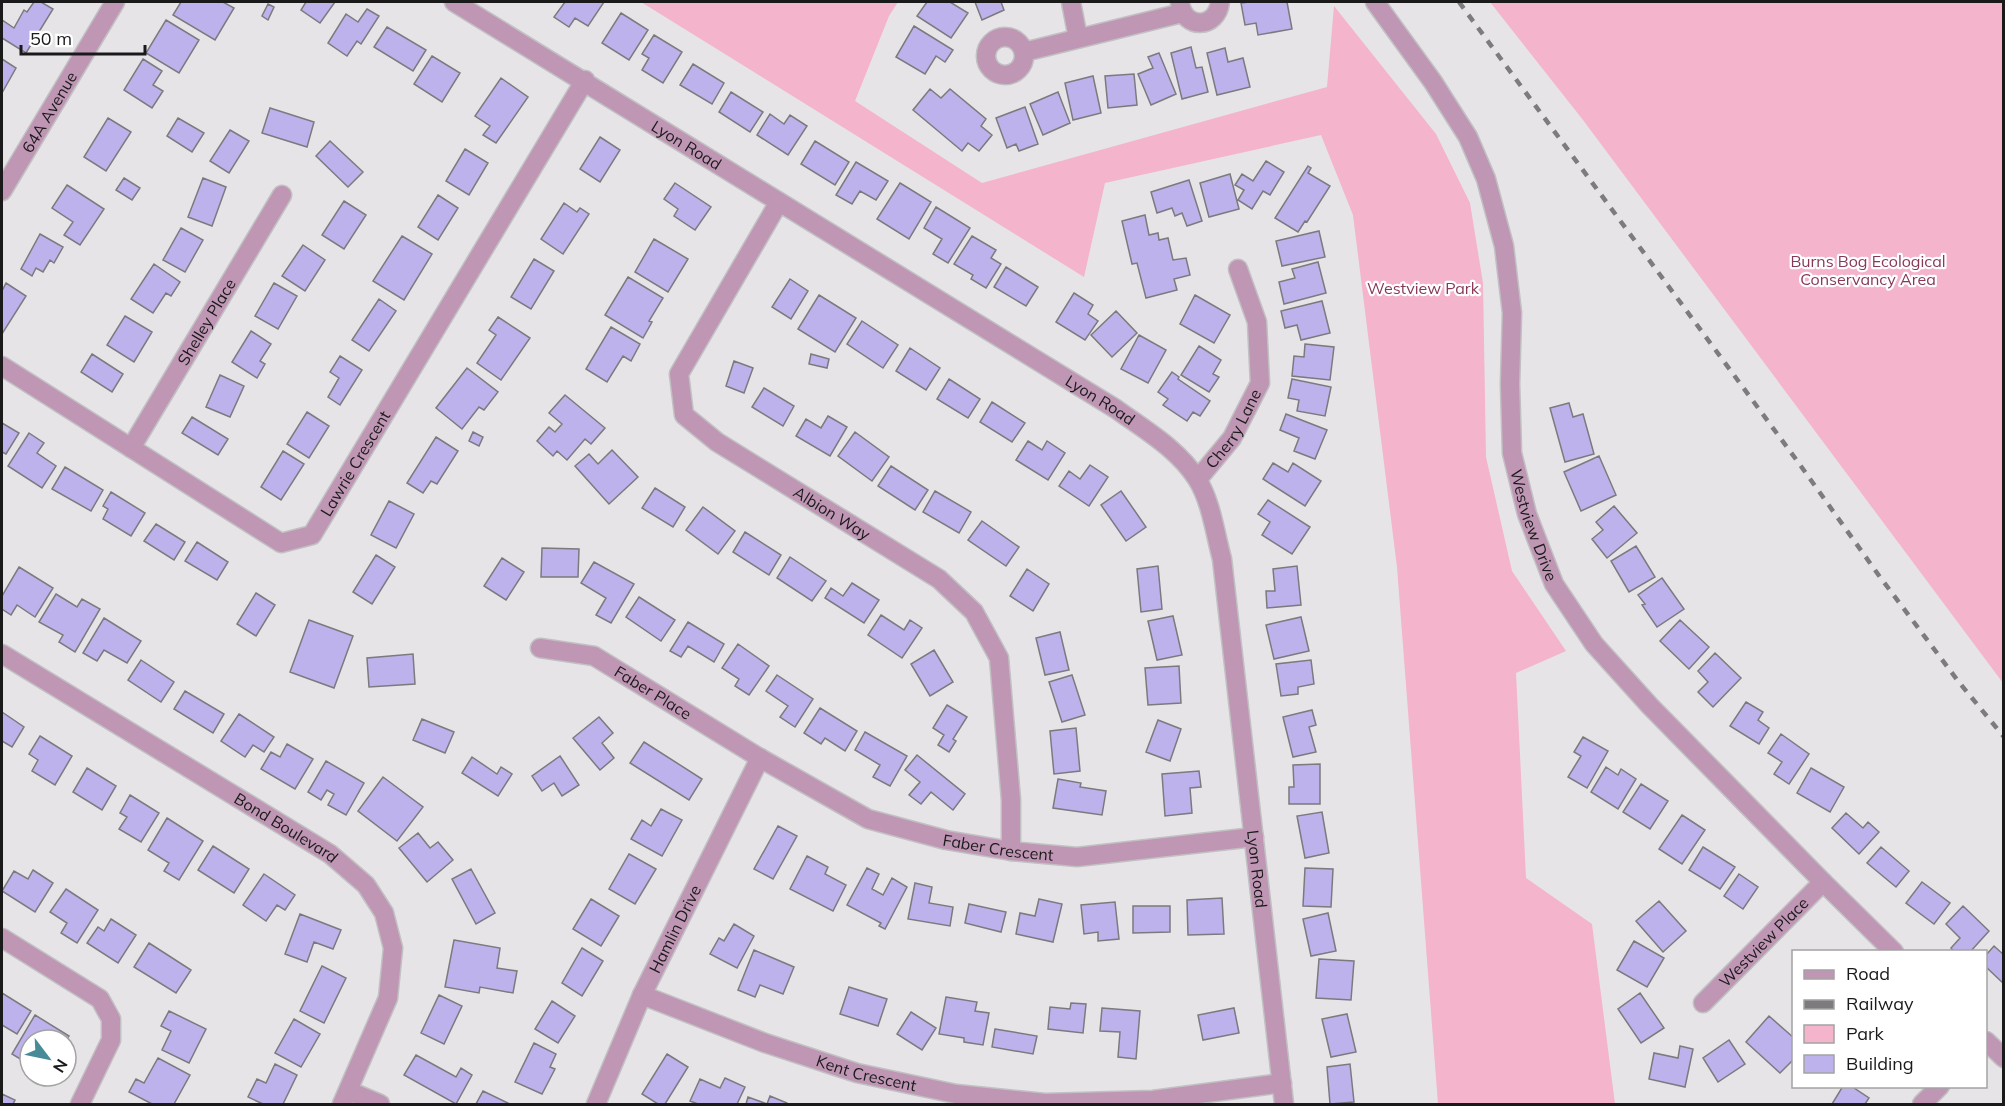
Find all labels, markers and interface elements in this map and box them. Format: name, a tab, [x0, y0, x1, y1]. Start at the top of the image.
scale bar	[21, 18, 146, 56]
text: 50 m	[30, 27, 72, 50]
street label: 64A Avenue	[17, 68, 81, 156]
street label: Lyon Road	[648, 116, 725, 174]
park label: Burns Bog Ecological Conservancy Area	[1790, 251, 1946, 289]
street label: Shelley Place	[173, 275, 240, 369]
park label: Westview Park	[1367, 278, 1480, 298]
street label: Lyon Road	[1062, 370, 1139, 429]
street label: Cherry Lane	[1201, 385, 1265, 472]
street label: Lawrie Crescent	[316, 407, 395, 520]
street label: Westview Drive	[1506, 467, 1562, 584]
street label: Albion Way	[790, 482, 875, 544]
street label: Faber Place	[611, 661, 695, 724]
street label: Bond Boulevard	[231, 788, 343, 867]
street label: Lyon Road	[1243, 829, 1272, 909]
street label: Faber Crescent	[941, 830, 1055, 865]
street label: Hamlin Drive	[645, 882, 705, 976]
street label: Westview Place	[1715, 893, 1812, 991]
legend	[1792, 950, 1987, 1088]
text: Road	[1846, 962, 1890, 985]
text: Railway	[1846, 992, 1914, 1015]
text: Park	[1846, 1022, 1885, 1045]
north arrow	[18, 1028, 78, 1088]
street label: Kent Crescent	[814, 1050, 919, 1095]
text: Building	[1846, 1052, 1914, 1075]
text: N	[49, 1056, 72, 1076]

